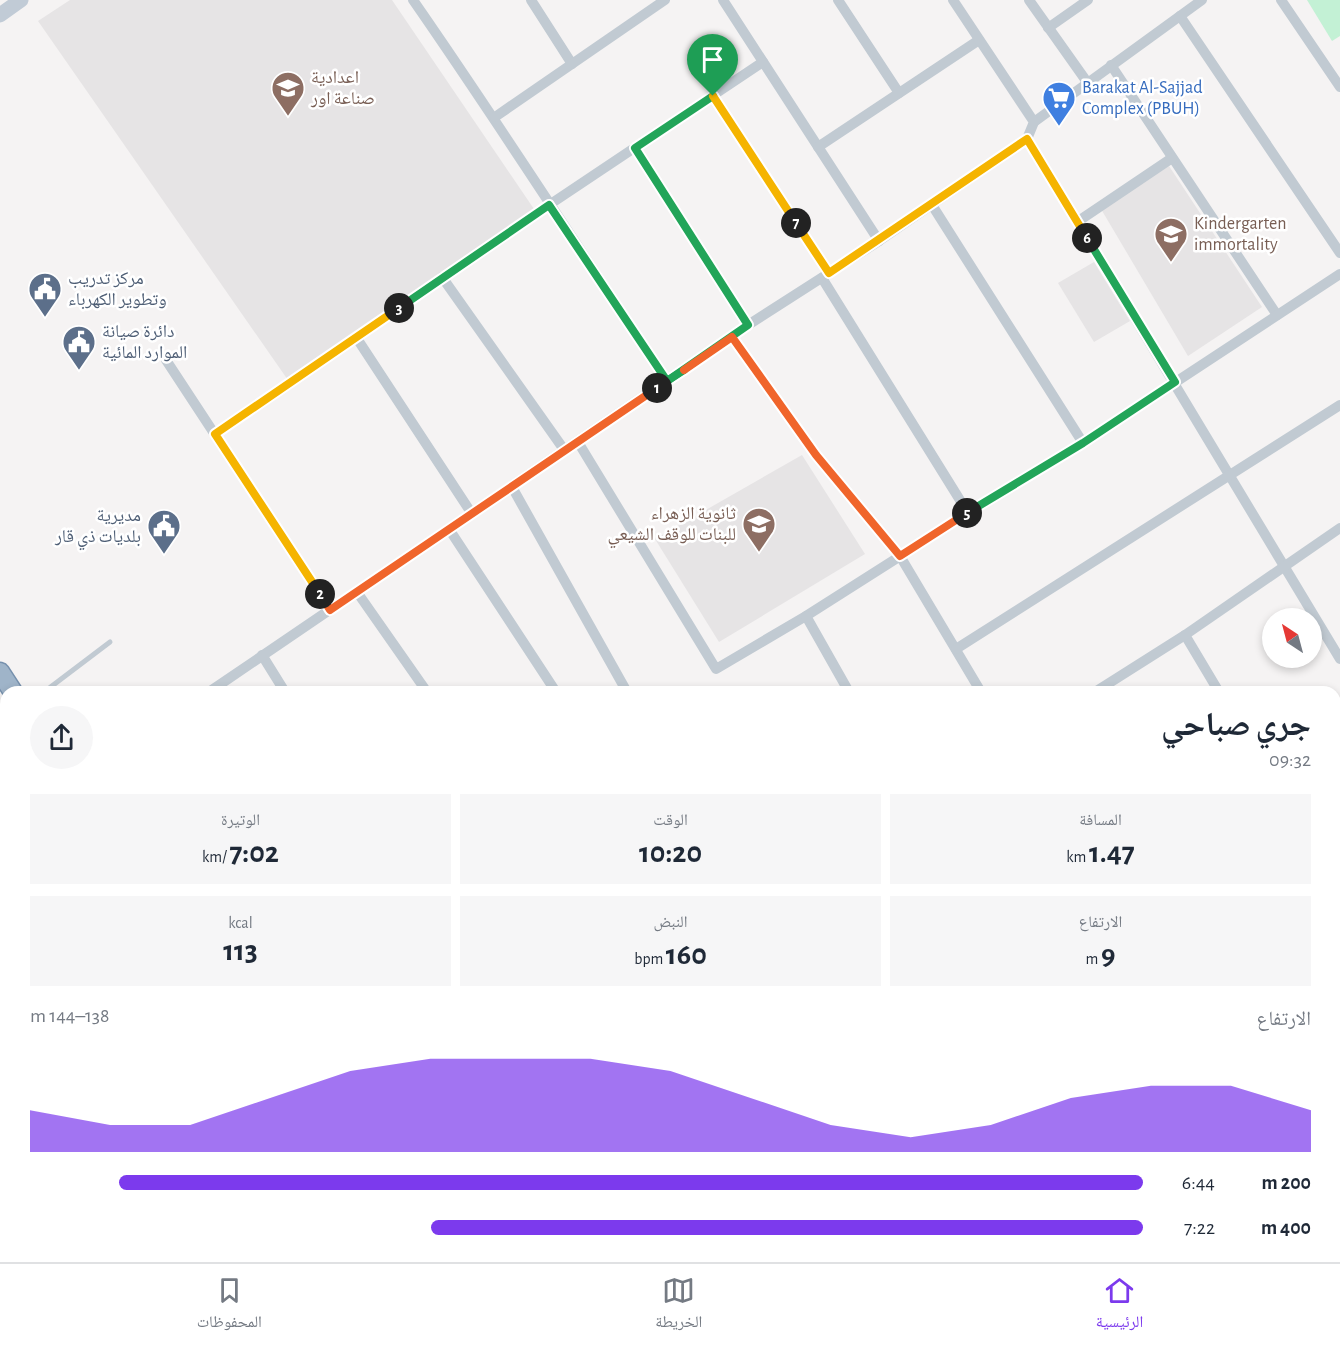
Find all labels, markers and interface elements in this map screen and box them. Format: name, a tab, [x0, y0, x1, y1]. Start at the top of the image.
pin	[687, 34, 738, 96]
icon: arrive	[696, 43, 729, 76]
place label: اعدادية صناعة اور	[310, 69, 375, 108]
school or university icon: اعدادية صناعة اور	[270, 70, 306, 117]
place label: Barakat Al-Sajjad Complex (PBUH)	[1082, 79, 1203, 118]
supermarket icon: Barakat Al-Sajjad Complex (PBUH)	[1041, 80, 1077, 127]
pin: 7	[781, 208, 811, 238]
text: 7	[793, 215, 799, 231]
place label: Kindergarten immortality	[1194, 215, 1286, 254]
school or university icon: Kindergarten immortality	[1153, 216, 1189, 263]
pin: 6	[1072, 223, 1102, 253]
text: 6	[1083, 230, 1091, 246]
place label: مركز تدريب وتطوير الكهرباء	[68, 270, 167, 310]
public building icon: مركز تدريب وتطوير الكهرباء	[27, 271, 63, 318]
pin: 3	[384, 293, 414, 323]
text: 3	[396, 300, 402, 316]
place label: دائرة صيانة الموارد المائية	[102, 323, 187, 362]
public building icon: دائرة صيانة الموارد المائية	[61, 324, 97, 371]
pin: 1	[642, 373, 672, 403]
text: 1	[654, 380, 660, 396]
pin: 5	[952, 498, 982, 528]
place label: ثانوية الزهراء للبنات للوقف الشيعي	[608, 505, 736, 549]
text: 5	[964, 505, 970, 521]
school or university icon: ثانوية الزهراء للبنات للوقف الشيعي	[741, 506, 777, 553]
place label: مديرية بلديات ذي قار	[54, 507, 141, 551]
public building icon: مديرية بلديات ذي قار	[146, 508, 182, 555]
pin: 2	[305, 579, 335, 609]
text: 2	[316, 586, 324, 602]
north arrow	[1262, 608, 1322, 668]
map controls	[1262, 608, 1322, 668]
button: share	[30, 706, 93, 769]
text: جري صباحي	[1161, 709, 1311, 742]
text: 09:32	[1269, 750, 1311, 770]
text: الوتيرة	[221, 812, 260, 828]
text: الوقت	[653, 812, 688, 828]
text: المسافة	[1079, 812, 1122, 828]
text: 7:02	[229, 838, 279, 868]
text: 10:20	[639, 838, 702, 868]
text: 1.47	[1089, 838, 1135, 868]
text: /km	[202, 849, 229, 865]
text: km	[1066, 849, 1089, 865]
text: النبض	[653, 914, 688, 930]
text: الارتفاع	[1079, 914, 1122, 930]
text: kcal	[228, 915, 253, 931]
text: 113	[223, 936, 258, 966]
text: 160	[666, 940, 707, 970]
text: 9	[1101, 940, 1115, 970]
text: bpm	[634, 951, 666, 967]
text: m	[1086, 951, 1101, 967]
text: 138–144 m	[30, 1006, 110, 1026]
text: الارتفاع	[1256, 1009, 1311, 1029]
text: 6:44	[1182, 1173, 1215, 1193]
text: 200 m	[1262, 1173, 1311, 1193]
text: 7:22	[1184, 1218, 1215, 1238]
text: 400 m	[1261, 1218, 1311, 1238]
tab: المحفوظات	[197, 1274, 262, 1337]
tab: الخريطة	[655, 1274, 702, 1337]
tab: الرئيسية	[1096, 1274, 1143, 1337]

